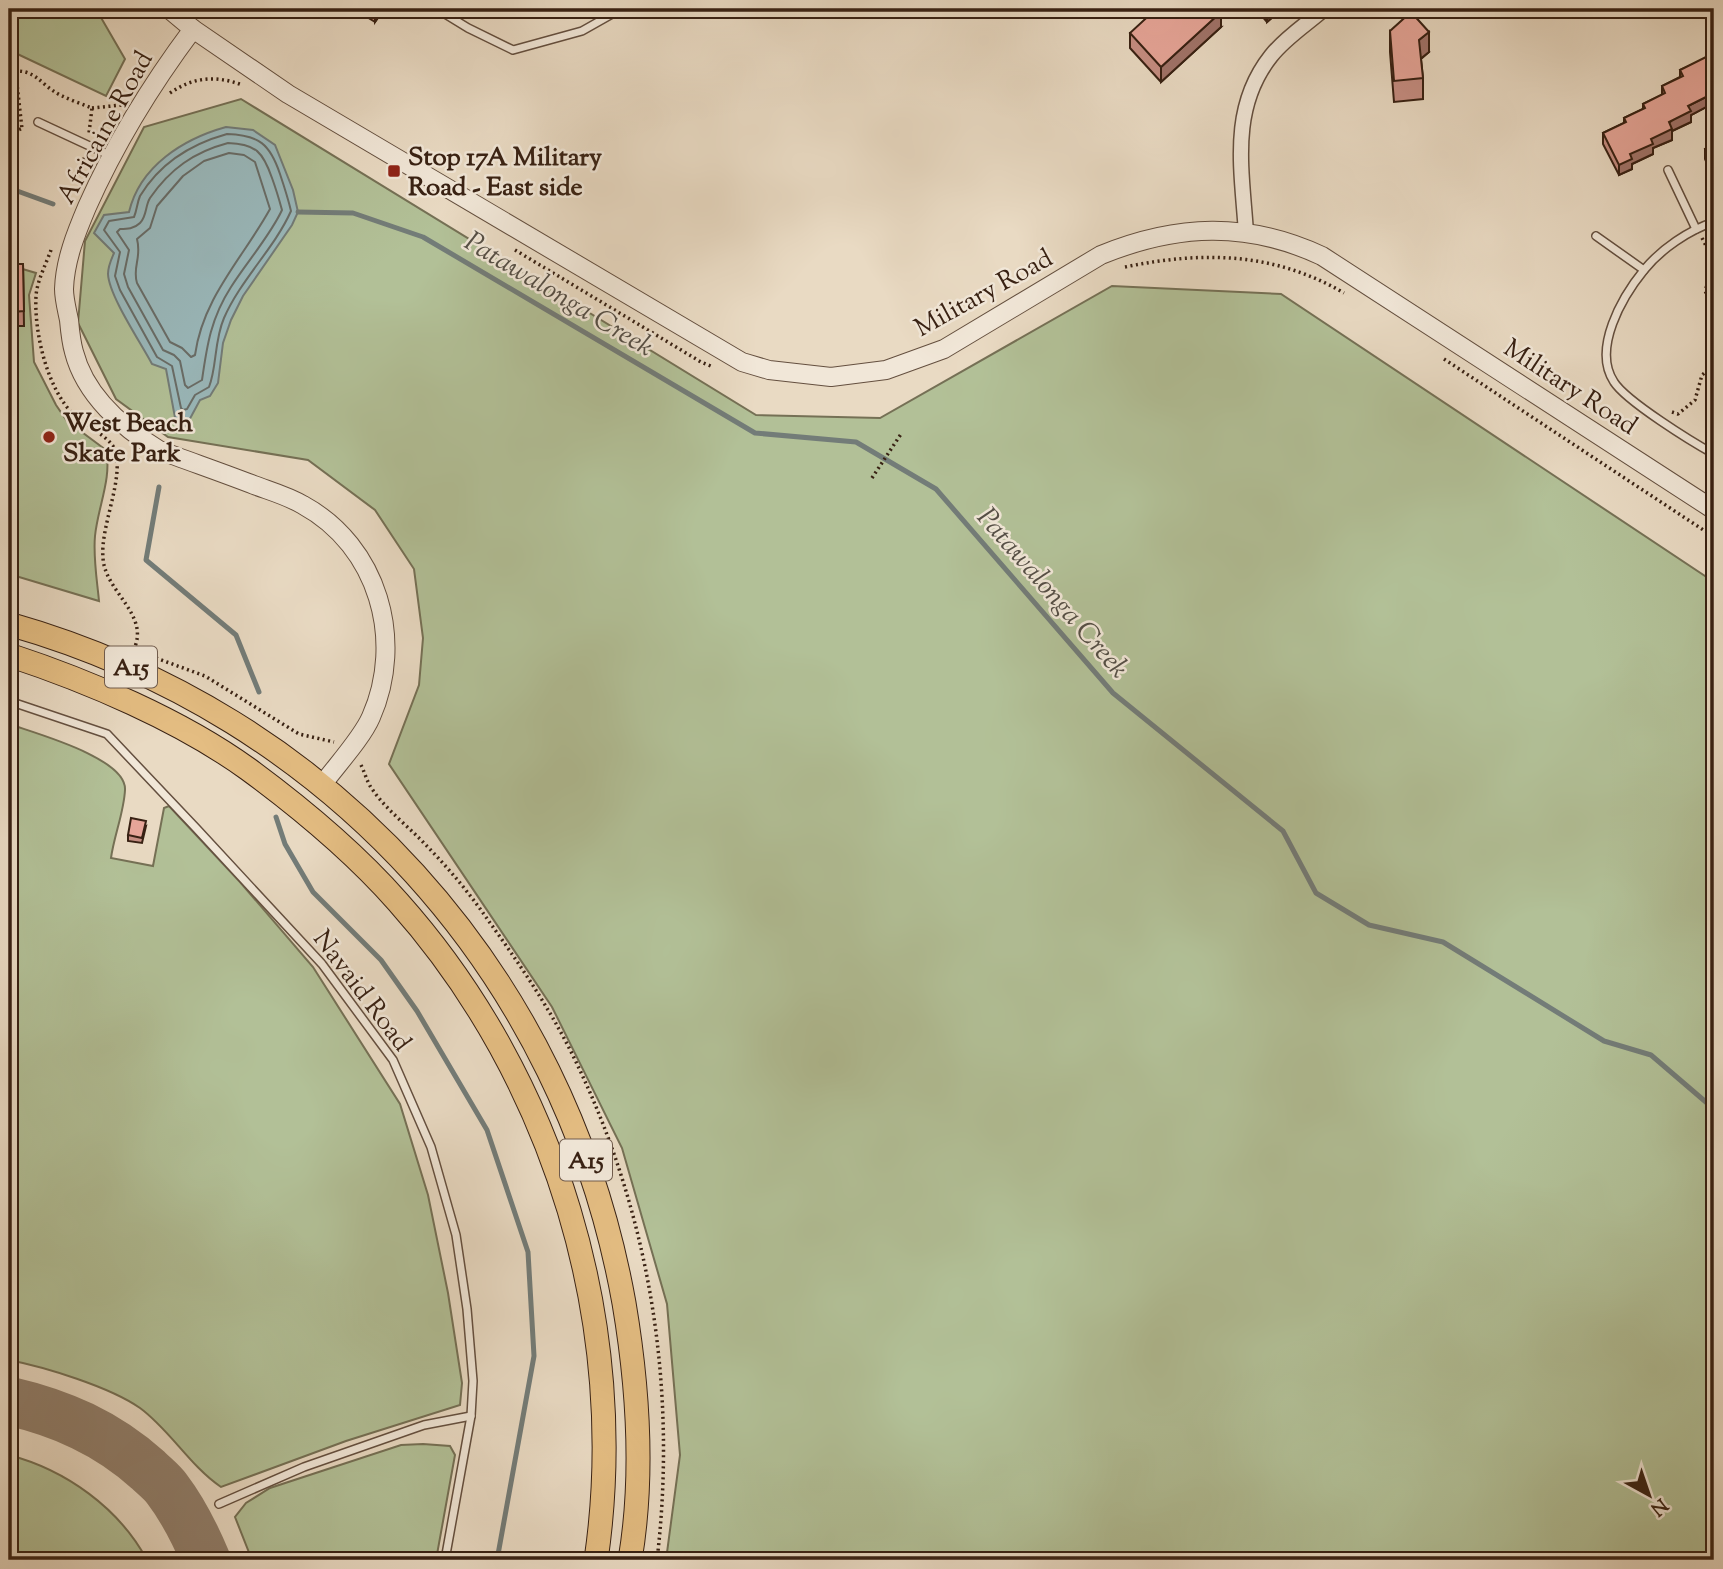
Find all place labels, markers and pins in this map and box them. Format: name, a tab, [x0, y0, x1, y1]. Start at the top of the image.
place label: Stop 17A Military Road - East side	[408, 140, 602, 207]
marker: Stop 17A Military Road - East side	[386, 163, 402, 179]
place label: West Beach Skate Park	[63, 406, 194, 473]
marker: West Beach Skate Park	[41, 429, 57, 445]

